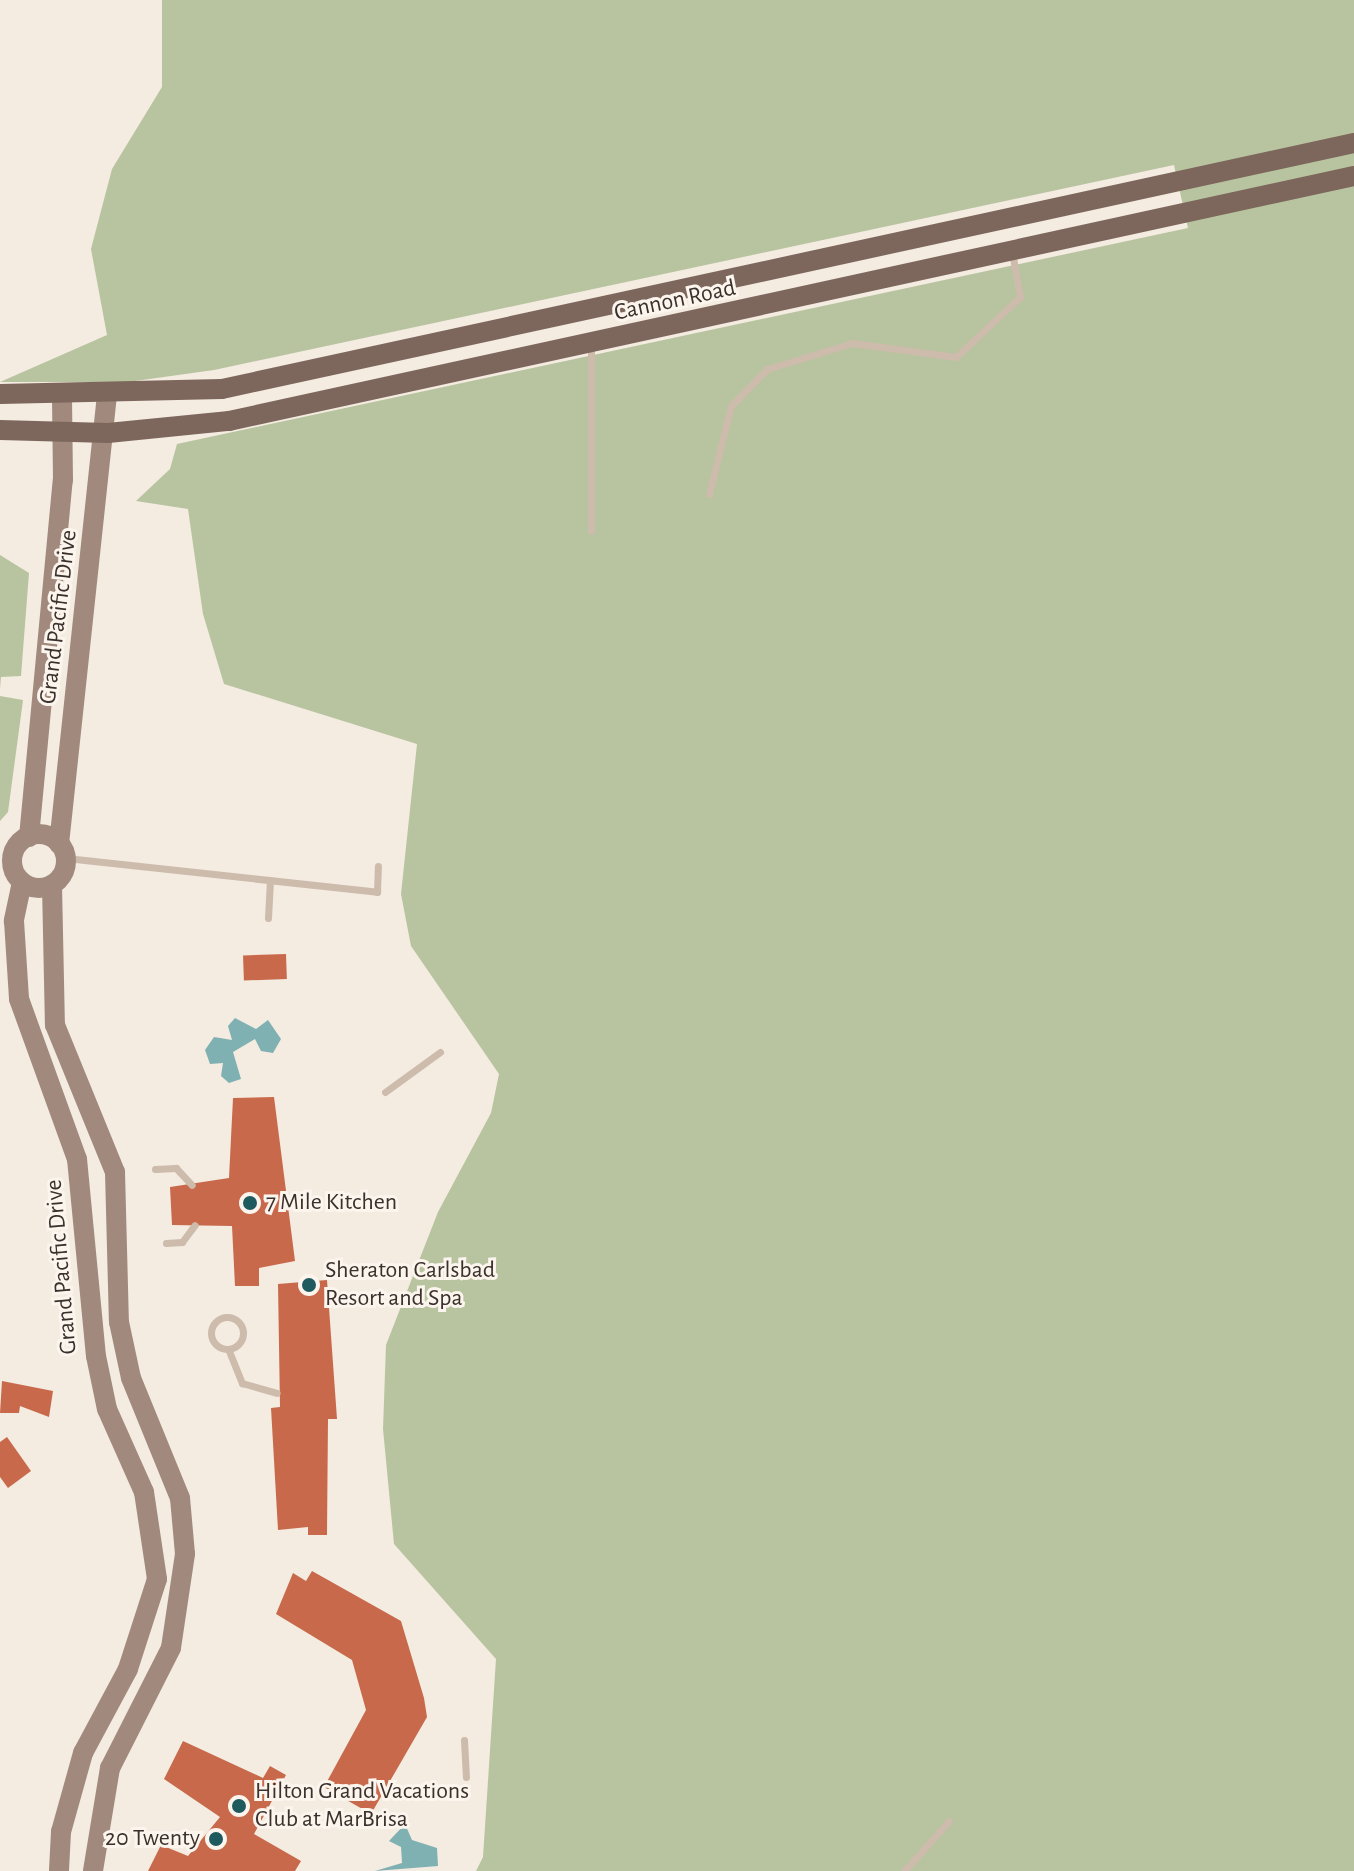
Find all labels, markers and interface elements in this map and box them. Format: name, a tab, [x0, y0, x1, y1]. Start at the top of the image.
street label: Cannon Road	[612, 274, 738, 328]
street label: Grand Pacific Drive	[34, 528, 84, 706]
street label: Grand Pacific Drive	[40, 1178, 84, 1356]
place label: 7 Mile Kitchen	[266, 1189, 397, 1217]
marker: 7 Mile Kitchen	[241, 1194, 259, 1212]
place label: Sheraton Carlsbad Resort and Spa	[325, 1257, 495, 1313]
marker: Sheraton Carlsbad Resort and Spa	[300, 1276, 318, 1294]
place label: Hilton Grand Vacations Club at MarBrisa	[255, 1778, 469, 1834]
marker: Hilton Grand Vacations Club at MarBrisa	[230, 1797, 248, 1815]
place label: 20 Twenty	[105, 1825, 200, 1853]
marker: 20 Twenty	[207, 1830, 225, 1848]

